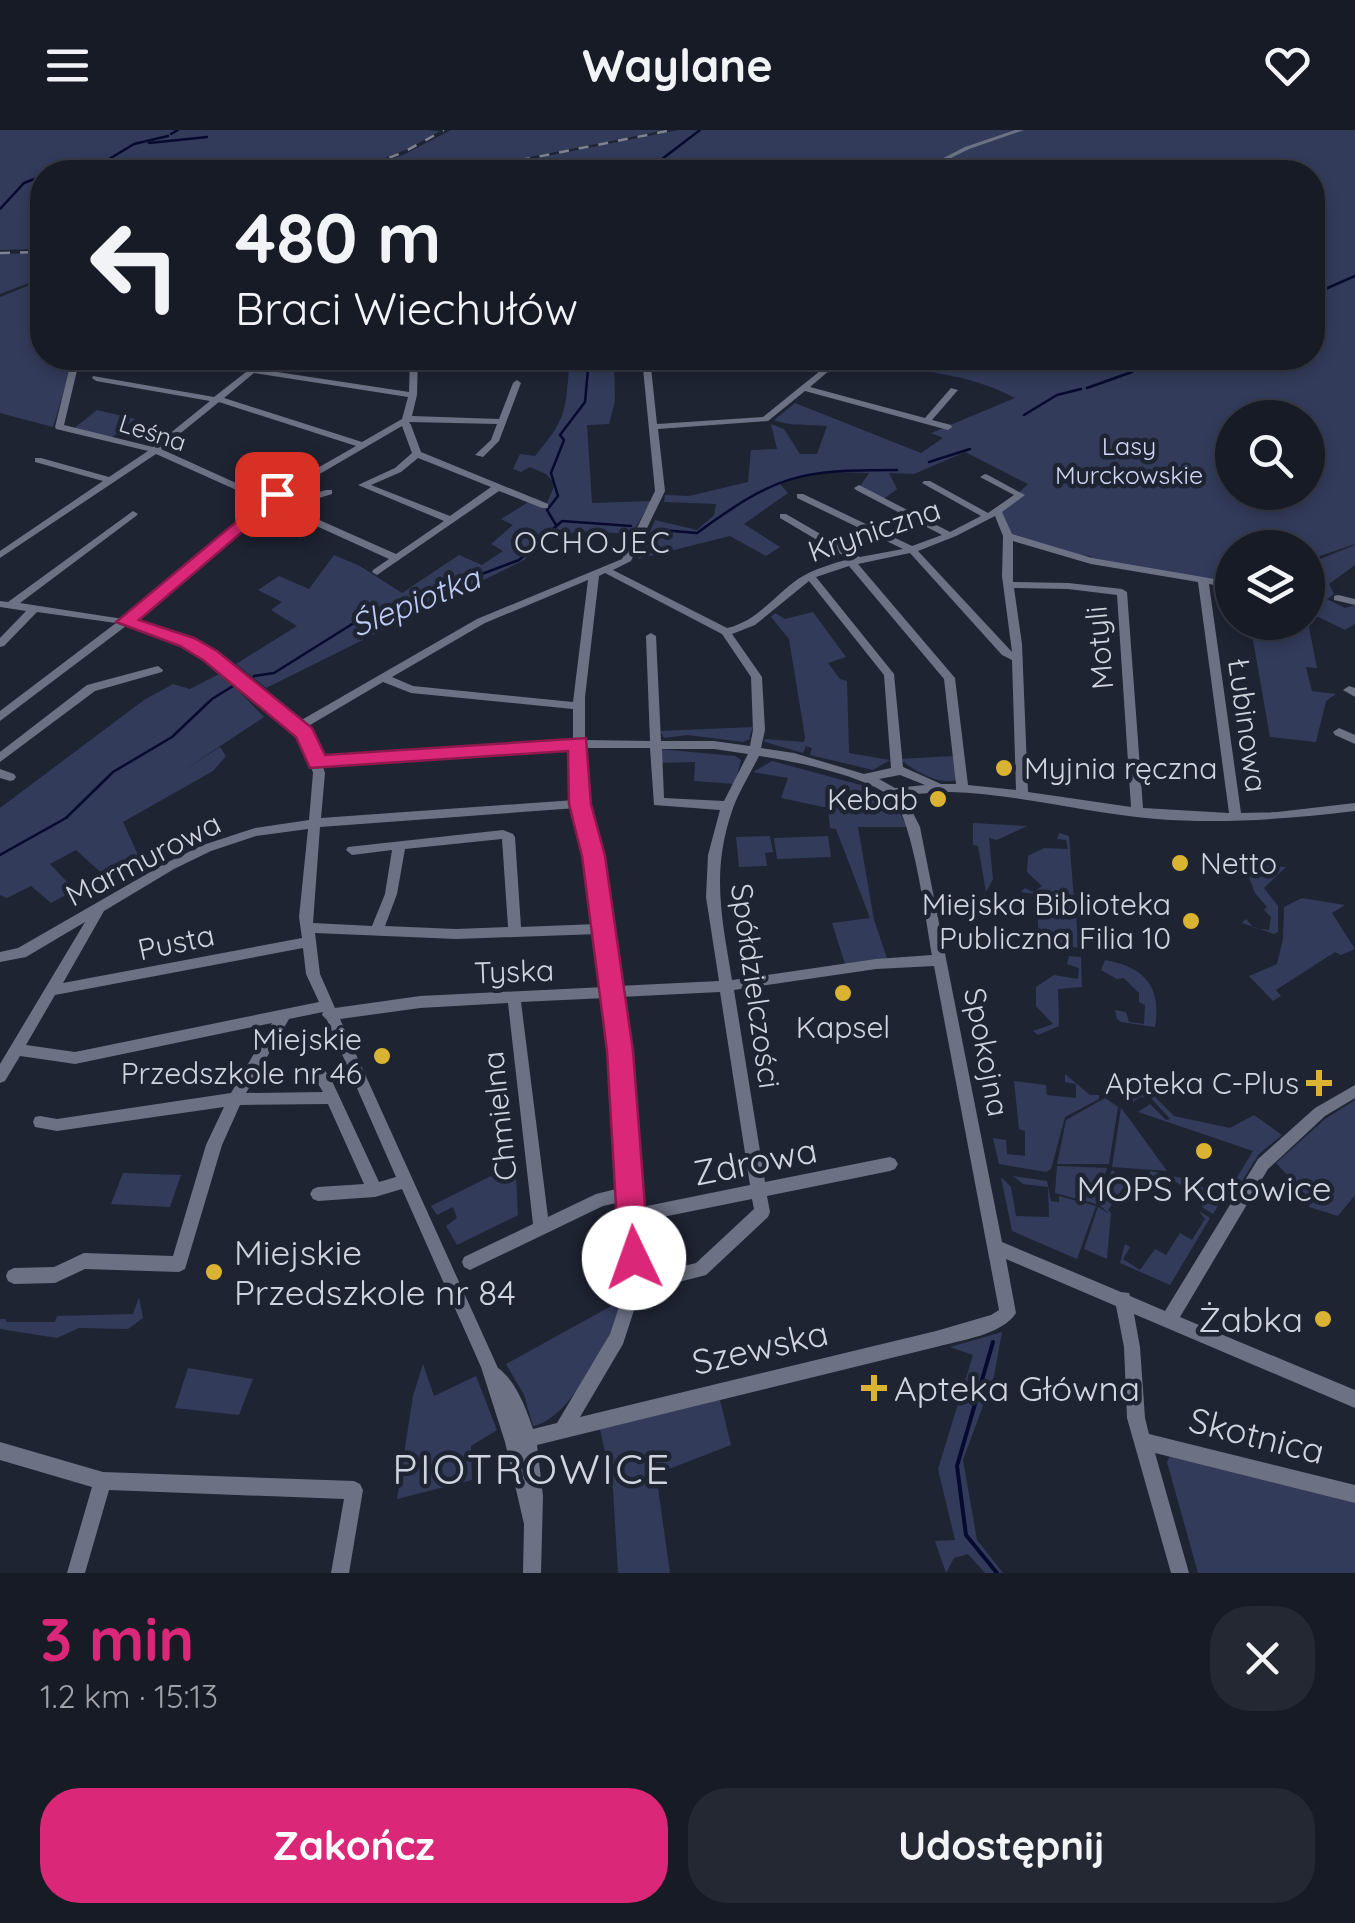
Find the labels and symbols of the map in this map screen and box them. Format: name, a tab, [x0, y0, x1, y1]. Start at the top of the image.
street label: Leśna	[116, 407, 190, 457]
park label: Lasy Murckowskie	[1055, 430, 1203, 490]
pin	[235, 452, 320, 537]
street label: Kryniczna	[803, 490, 945, 570]
district label: OCHOJEC	[514, 523, 672, 561]
water label: Ślepiotka	[345, 556, 487, 645]
street label: Motyli	[1076, 605, 1122, 691]
street label: Łubinowa	[1220, 655, 1276, 795]
place label: Myjnia ręczna	[1024, 749, 1217, 787]
marker: Myjnia ręczna	[993, 757, 1015, 779]
place label: Kebab	[827, 780, 918, 818]
marker: Kebab	[927, 788, 949, 810]
street label: Marmurowa	[59, 804, 227, 914]
place label: Netto	[1200, 844, 1277, 882]
marker: Netto	[1169, 852, 1191, 874]
street label: Spółdzielczości	[723, 881, 789, 1091]
place label: Miejska Biblioteka Publiczna Filia 10	[922, 885, 1171, 957]
marker: Miejska Biblioteka Publiczna Filia 10	[1180, 910, 1202, 932]
street label: Pusta	[134, 915, 218, 969]
street label: Tyska	[473, 951, 555, 991]
marker: Kapsel	[832, 982, 854, 1004]
street label: Spokojna	[956, 984, 1018, 1120]
place label: Kapsel	[796, 1008, 890, 1046]
place label: Miejskie Przedszkole nr 46	[121, 1020, 362, 1092]
marker: Miejskie Przedszkole nr 46	[371, 1045, 393, 1067]
street label: Chmielna	[473, 1049, 525, 1183]
place label: Apteka C-Plus	[1105, 1064, 1299, 1102]
marker: Apteka C-Plus	[1308, 1072, 1330, 1094]
street label: Zdrowa	[689, 1127, 821, 1195]
marker: MOPS Katowice	[1193, 1140, 1215, 1162]
place label: MOPS Katowice	[1076, 1166, 1332, 1210]
position arrow	[582, 1206, 686, 1310]
place label: Miejskie Przedszkole nr 84	[234, 1230, 516, 1314]
marker: Miejskie Przedszkole nr 84	[203, 1261, 225, 1283]
place label: Żabka	[1198, 1297, 1303, 1341]
marker: Żabka	[1312, 1308, 1334, 1330]
street label: Szewska	[688, 1310, 832, 1384]
place label: Apteka Główna	[894, 1366, 1140, 1410]
marker: Apteka Główna	[863, 1377, 885, 1399]
street label: Skotnica	[1185, 1397, 1329, 1473]
district label: PIOTROWICE	[392, 1442, 672, 1495]

